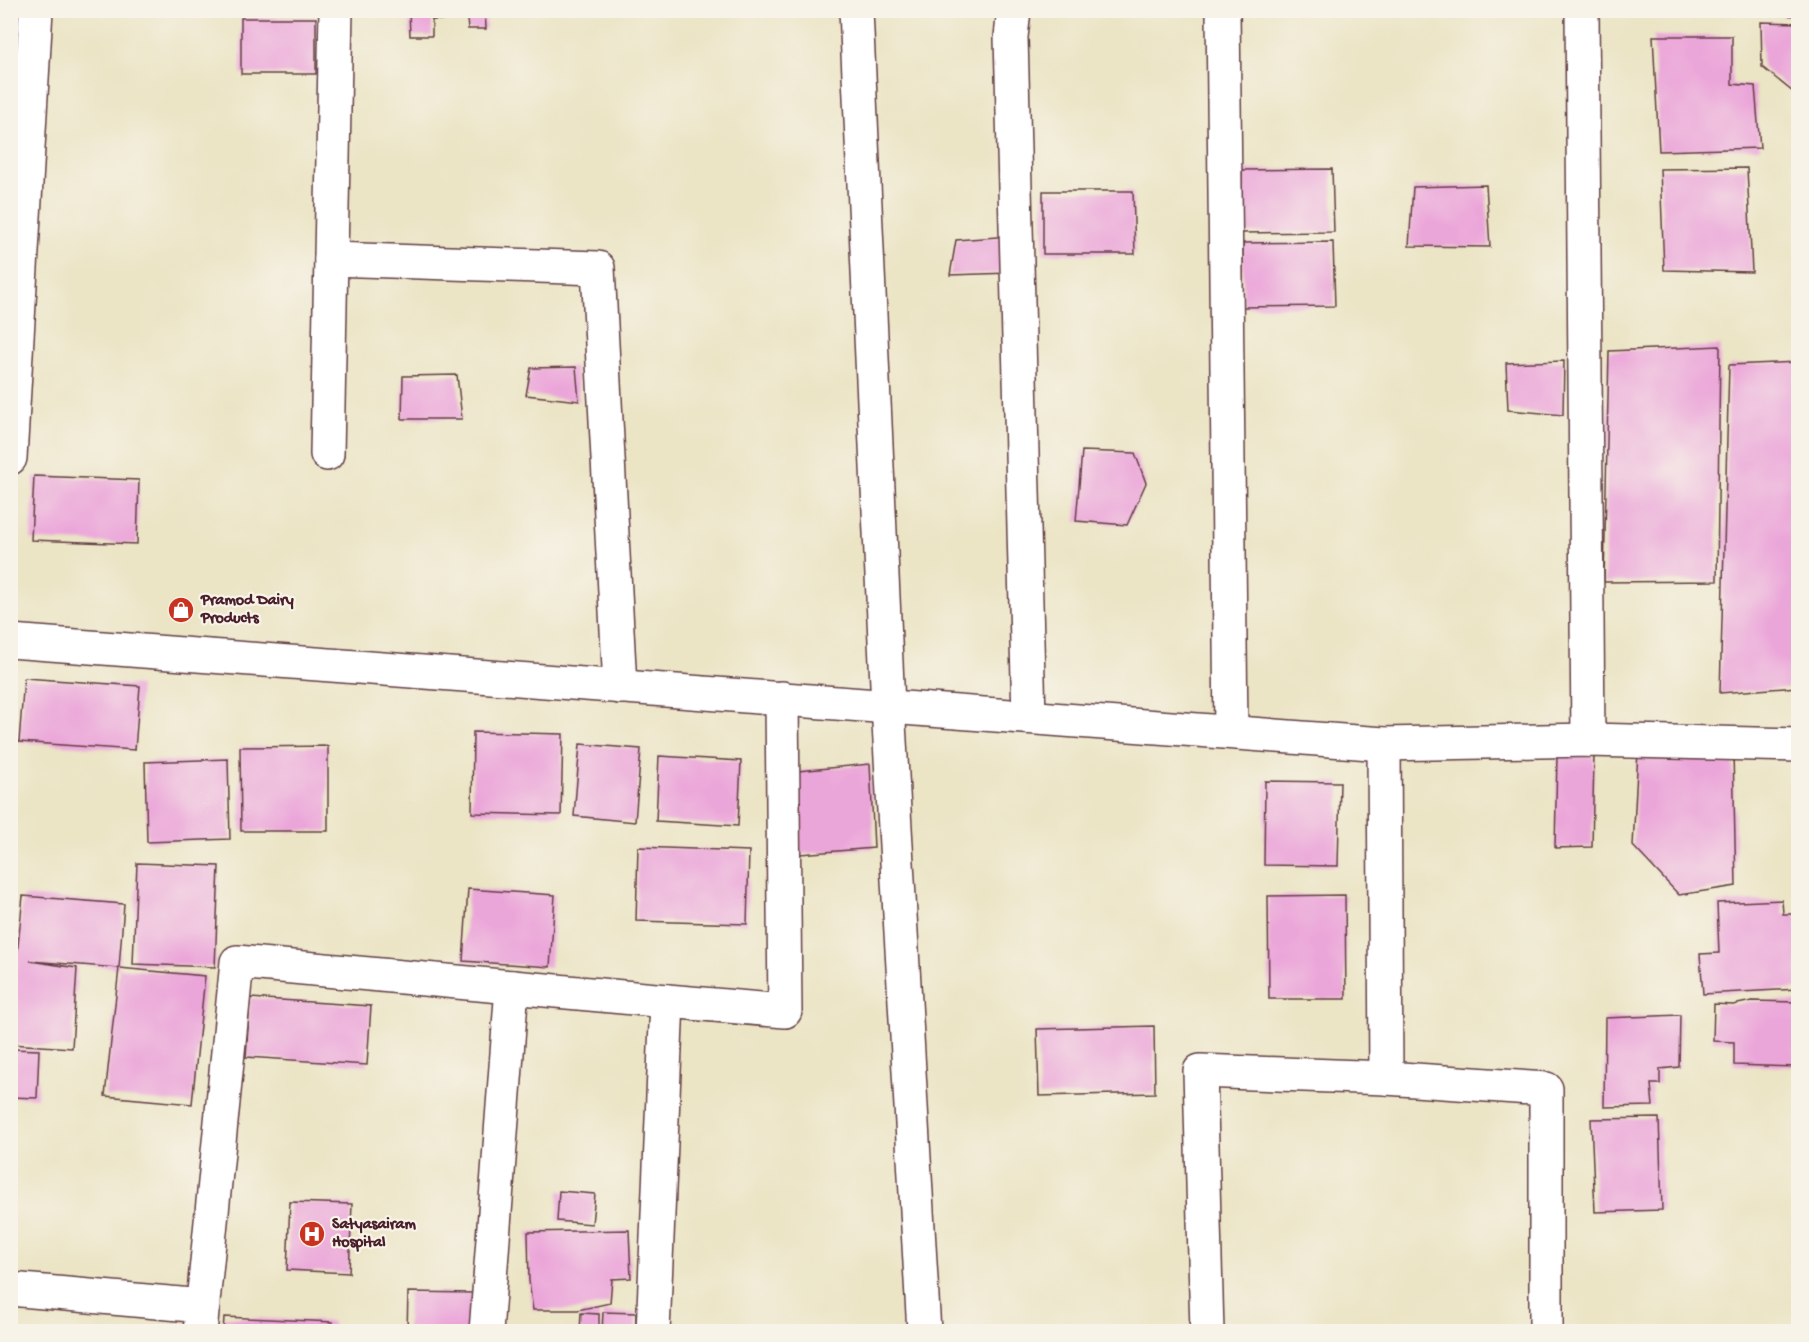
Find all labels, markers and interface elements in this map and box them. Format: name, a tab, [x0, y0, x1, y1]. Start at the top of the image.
place label: Pramod Dairy Products	[200, 592, 294, 629]
shop icon: Pramod Dairy Products	[166, 595, 196, 625]
place label: Satyasairam Hospital	[332, 1216, 416, 1253]
hospital icon: Satyasairam Hospital	[297, 1219, 327, 1249]

